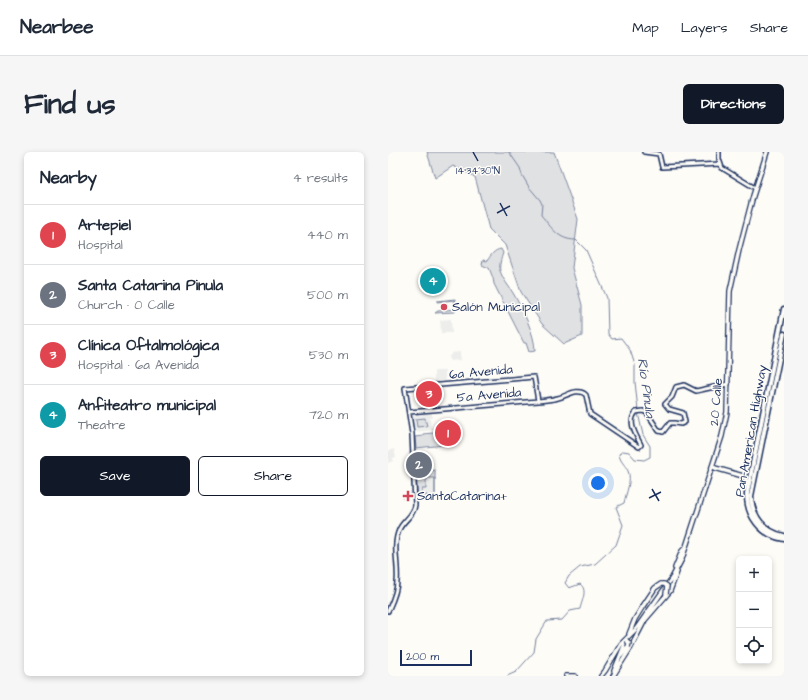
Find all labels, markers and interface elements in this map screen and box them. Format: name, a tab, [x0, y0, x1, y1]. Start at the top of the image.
text: Nearbee	[20, 14, 94, 41]
text: Map	[632, 18, 659, 38]
text: Layers	[681, 18, 728, 38]
text: Share	[750, 18, 788, 38]
button: Directions	[683, 84, 784, 124]
text: Find us	[24, 85, 115, 124]
text: 14°34'30"N	[456, 164, 500, 178]
text: Nearby	[40, 166, 97, 190]
text: 4 results	[293, 169, 348, 187]
text: Artepiel	[78, 215, 131, 236]
text: 1	[52, 226, 54, 244]
text: 440 m	[307, 226, 348, 244]
text: Hospital	[78, 236, 123, 254]
pin: 4	[420, 266, 446, 296]
text: Santa Catarina Pinula	[78, 275, 223, 296]
text: 2	[49, 286, 57, 304]
text: 500 m	[307, 286, 348, 304]
text: Church · 0 Calle	[78, 296, 175, 314]
place label: Salón Municipal	[452, 298, 540, 316]
marker: Salón Municipal	[439, 302, 449, 312]
text: Clínica Oftalmológica	[78, 335, 219, 356]
text: 3	[50, 346, 56, 364]
text: 530 m	[309, 346, 348, 364]
text: Hospital · 6a Avenida	[78, 356, 199, 374]
water label: Río Pinula	[632, 357, 660, 420]
street label: 6a Avenida	[448, 360, 514, 384]
street label: Pan-American Highway	[731, 364, 772, 499]
street label: 20 Calle	[705, 377, 727, 427]
pin: 3	[416, 379, 442, 409]
street label: 5a Avenida	[456, 383, 522, 407]
text: Anfiteatro municipal	[78, 395, 216, 416]
text: 4	[49, 406, 57, 424]
text: 720 m	[309, 406, 348, 424]
text: Theatre	[78, 416, 126, 434]
pin: 1	[435, 418, 461, 448]
pin: 2	[406, 450, 432, 480]
button: Save	[40, 456, 190, 496]
button: Share	[198, 456, 348, 496]
your location	[588, 473, 608, 493]
place label: SantaCatarina+	[417, 487, 507, 505]
marker: SantaCatarina+	[402, 490, 414, 502]
map controls	[736, 556, 772, 664]
button: +	[736, 556, 772, 592]
button: −	[736, 592, 772, 628]
button: locate	[736, 628, 772, 664]
scale bar	[400, 648, 472, 667]
text: 200 m	[406, 649, 439, 664]

